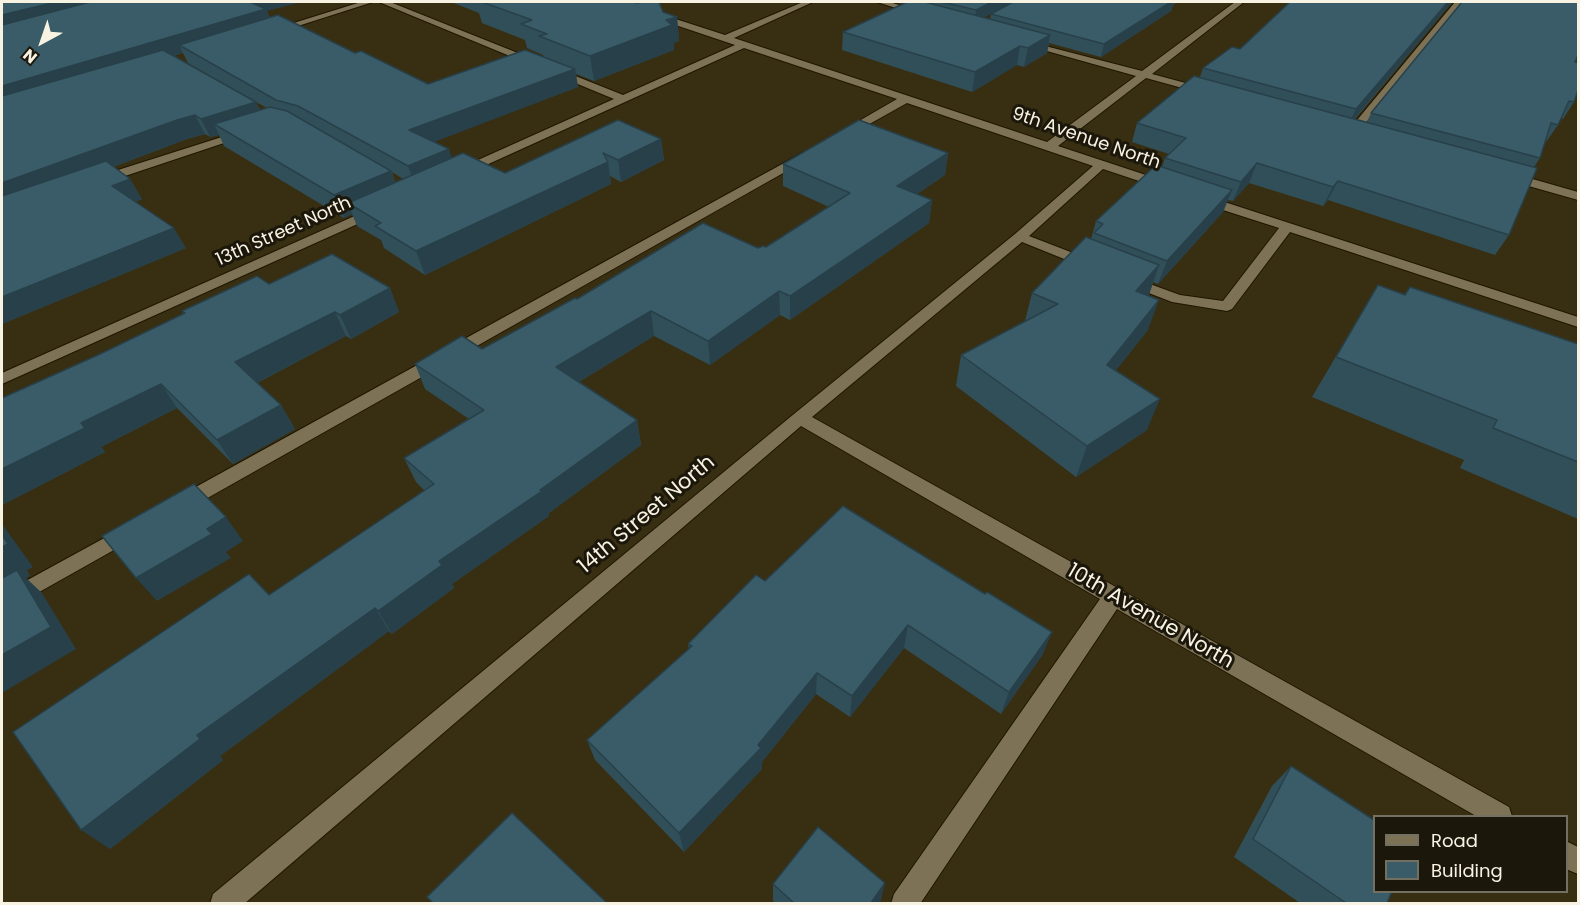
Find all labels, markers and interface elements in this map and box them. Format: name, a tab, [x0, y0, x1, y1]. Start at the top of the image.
north arrow	[12, 12, 72, 72]
text: N	[18, 43, 42, 69]
street label: 9th Avenue North	[1009, 103, 1163, 175]
street label: 13th Street North	[213, 193, 355, 271]
street label: 14th Street North	[573, 450, 721, 580]
street label: 10th Avenue North	[1062, 559, 1238, 675]
legend	[1373, 815, 1568, 893]
text: Road	[1431, 828, 1478, 853]
text: Building	[1431, 858, 1503, 883]

